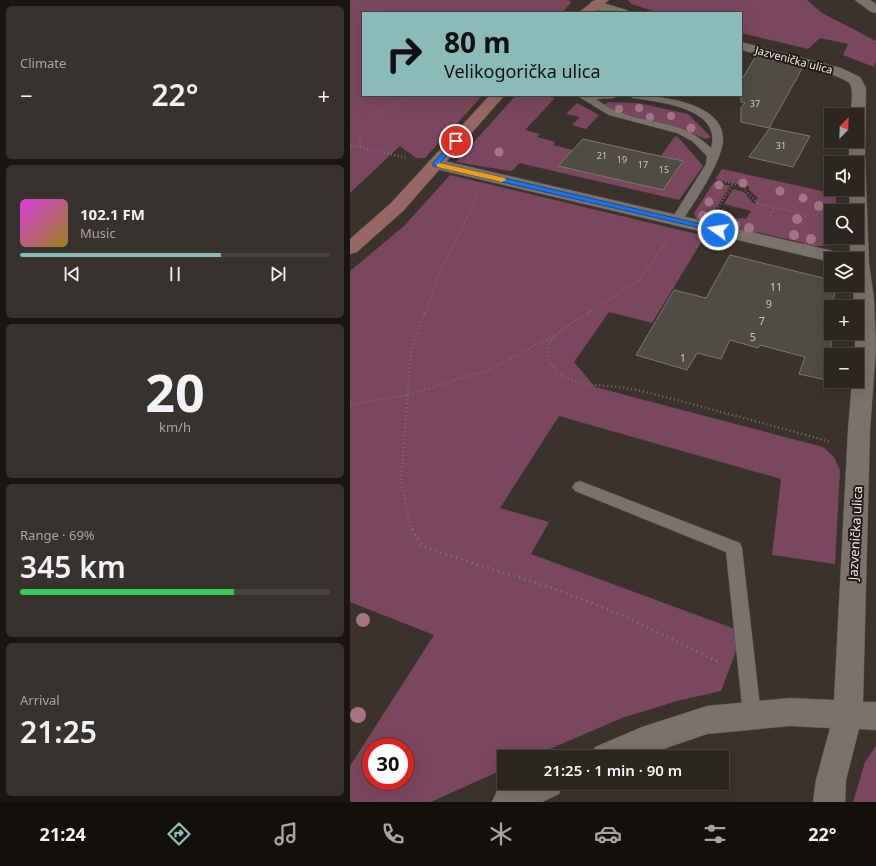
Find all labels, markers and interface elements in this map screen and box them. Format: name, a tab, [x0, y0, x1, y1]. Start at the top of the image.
text: 80 m	[444, 23, 511, 61]
icon: right	[378, 28, 430, 80]
street label: Jazvenička ulica	[753, 42, 835, 77]
text: Climate	[20, 54, 66, 72]
text: Velikogorička ulica	[444, 59, 601, 83]
text: 22°	[151, 74, 199, 115]
text: −	[20, 80, 33, 110]
text: +	[317, 80, 330, 110]
house number: 37	[750, 97, 760, 110]
north arrow	[824, 108, 864, 148]
map controls	[824, 108, 864, 388]
pin	[439, 124, 473, 158]
icon: arrive	[445, 130, 467, 152]
house number: 31	[776, 139, 786, 152]
house number: 21	[597, 149, 607, 162]
house number: 19	[617, 153, 627, 166]
button: sound	[824, 156, 864, 196]
house number: 17	[638, 158, 648, 171]
house number: 15	[659, 163, 669, 176]
text: 102.1 FM	[80, 204, 145, 224]
button: search	[824, 204, 864, 244]
position arrow	[697, 209, 739, 251]
text: Music	[80, 224, 116, 242]
button: layers	[824, 252, 864, 292]
icon: previous	[61, 263, 83, 285]
icon: pause	[164, 263, 186, 285]
icon: next	[267, 263, 289, 285]
house number: 11	[770, 279, 782, 294]
house number: 9	[766, 296, 772, 311]
button: +	[824, 300, 864, 340]
house number: 7	[759, 313, 765, 328]
house number: 5	[750, 329, 756, 344]
button: −	[824, 348, 864, 388]
house number: 1	[680, 350, 686, 365]
text: 20	[145, 356, 205, 427]
text: km/h	[159, 418, 191, 436]
street label: Jazvenička ulica	[843, 485, 866, 583]
text: Range · 69%	[20, 526, 95, 544]
text: 345 km	[20, 546, 126, 587]
text: Arrival	[20, 691, 60, 709]
text: 21:25	[20, 711, 97, 752]
speed limit sign: 30	[362, 738, 414, 790]
text: 21:25 · 1 min · 90 m	[544, 760, 682, 780]
icon: directions	[165, 820, 193, 848]
icon: music	[272, 820, 300, 848]
icon: phone	[379, 820, 407, 848]
icon: climate	[487, 820, 515, 848]
icon: car	[594, 820, 622, 848]
icon: filters	[701, 820, 729, 848]
text: 21:24	[40, 822, 86, 846]
text: 22°	[808, 822, 836, 846]

